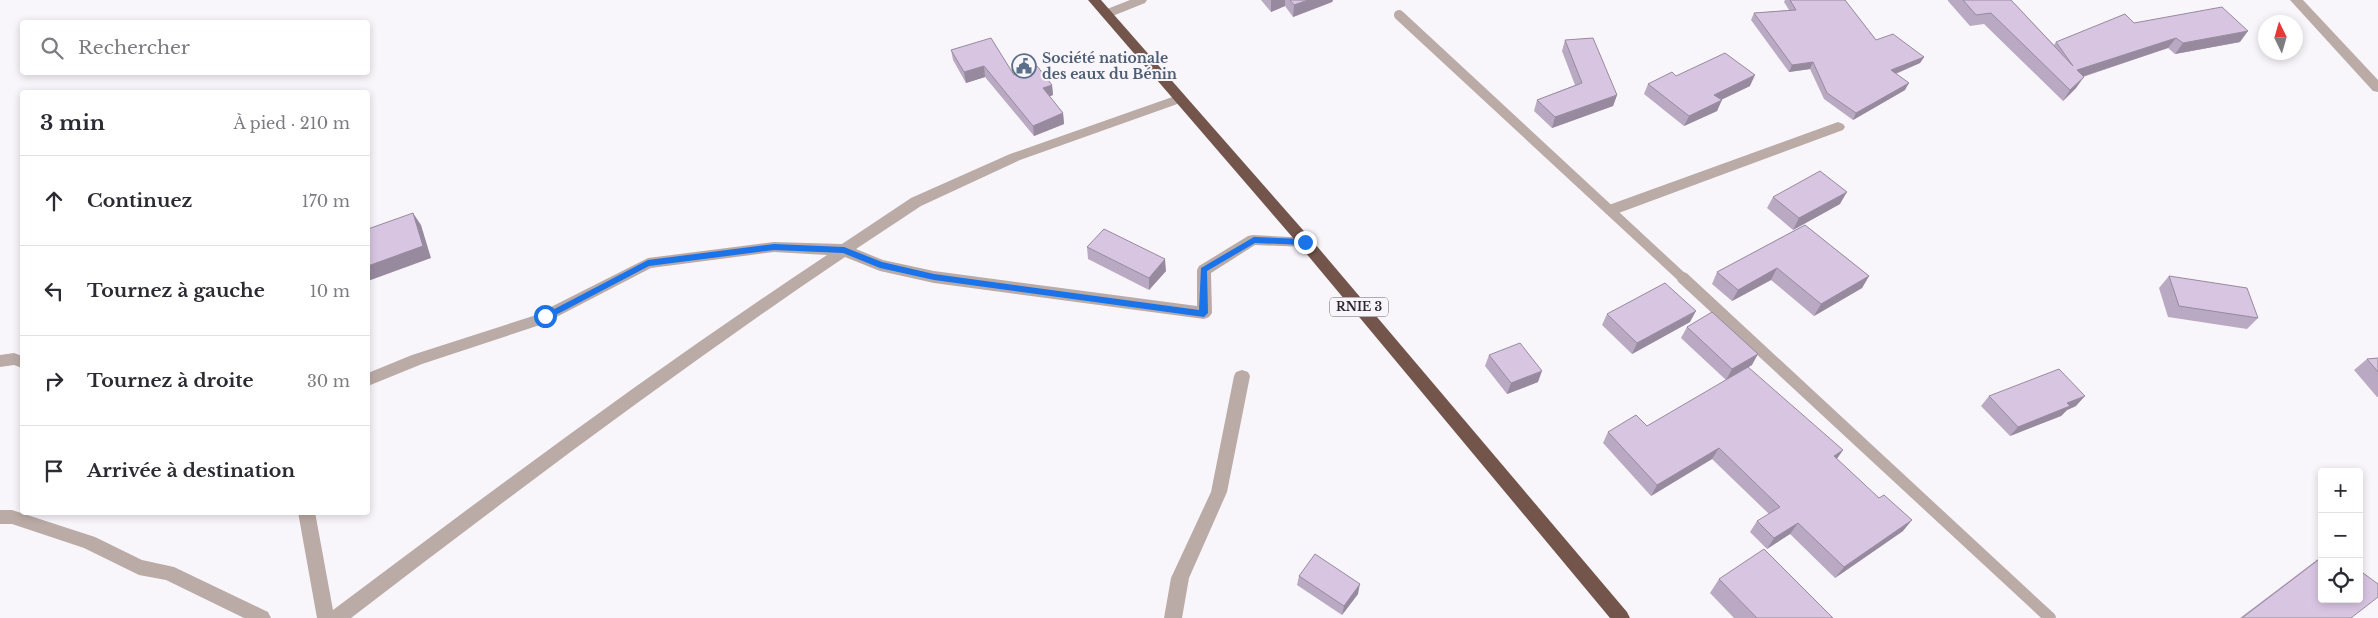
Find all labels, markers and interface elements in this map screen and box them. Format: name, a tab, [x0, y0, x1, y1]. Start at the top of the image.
north arrow	[2258, 15, 2303, 60]
search box	[20, 20, 370, 75]
icon: search	[38, 34, 66, 62]
text: Rechercher	[78, 36, 190, 59]
place label: Société nationale des eaux du Bénin	[1042, 49, 1177, 83]
public building icon: Société nationale des eaux du Bénin	[1011, 53, 1037, 79]
text: 3 min	[40, 110, 105, 136]
text: À pied · 210 m	[234, 113, 350, 133]
icon: ahead	[40, 187, 68, 215]
text: Continuez	[87, 189, 192, 212]
text: 170 m	[302, 191, 350, 211]
route end	[1294, 231, 1317, 254]
icon: left	[40, 277, 68, 305]
text: Tournez à gauche	[87, 279, 265, 302]
text: 10 m	[310, 281, 350, 301]
road number: RNIE 3	[1330, 298, 1388, 316]
route start	[534, 305, 557, 328]
icon: right	[40, 367, 68, 395]
text: Tournez à droite	[87, 369, 254, 392]
text: 30 m	[307, 371, 350, 391]
icon: arrive	[40, 457, 68, 485]
text: Arrivée à destination	[87, 459, 295, 482]
map controls	[2318, 468, 2363, 603]
button: +	[2318, 468, 2363, 513]
button: −	[2318, 513, 2363, 558]
button: locate	[2318, 558, 2363, 603]

